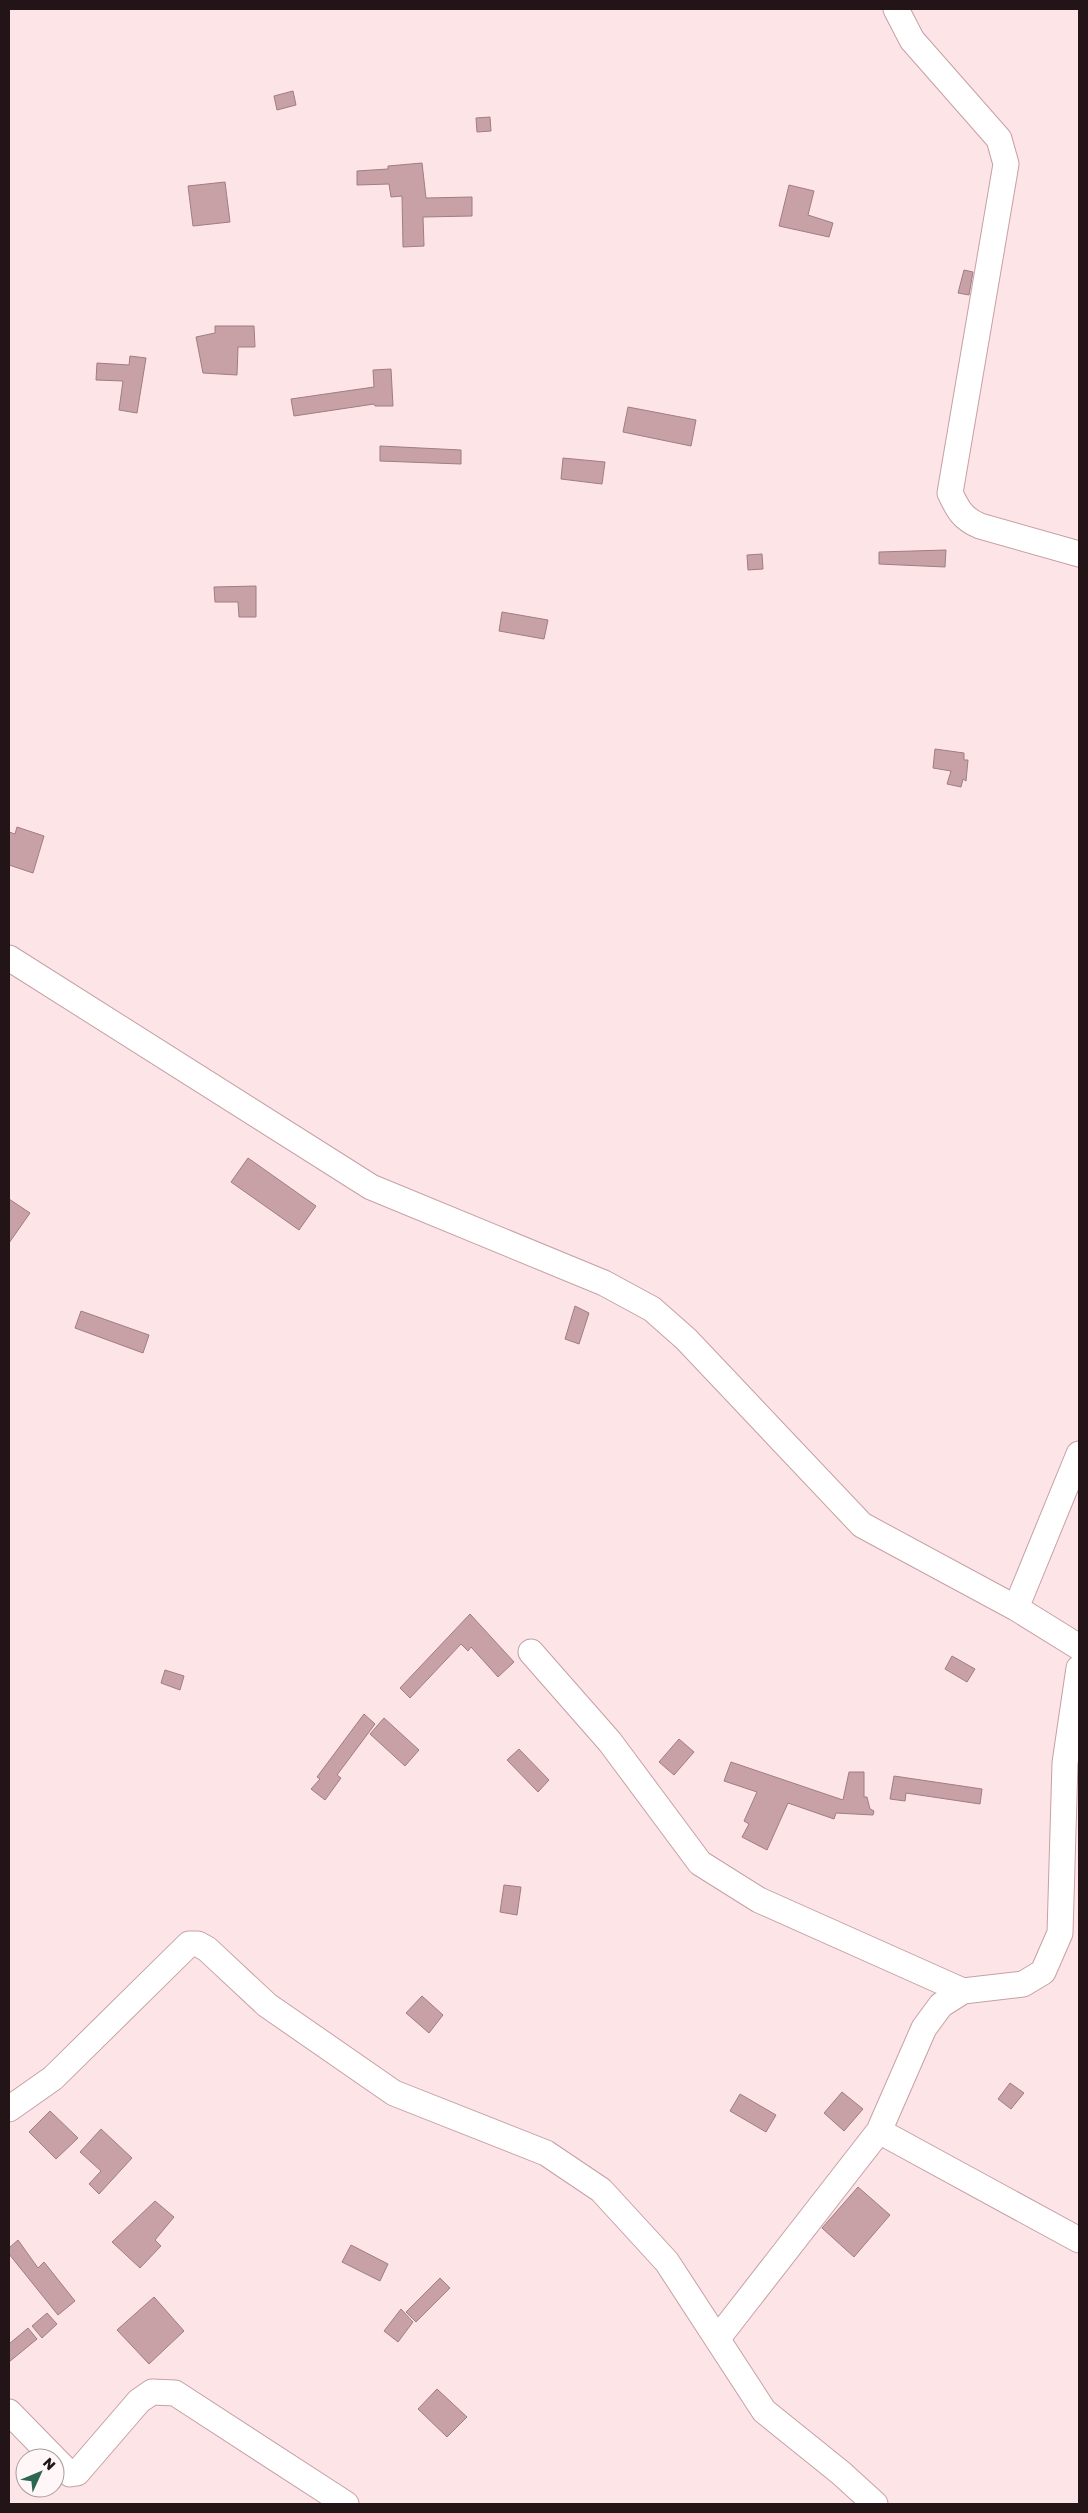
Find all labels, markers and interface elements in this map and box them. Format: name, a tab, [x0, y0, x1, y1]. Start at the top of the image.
north arrow	[15, 2448, 65, 2498]
text: N	[40, 2454, 60, 2473]

